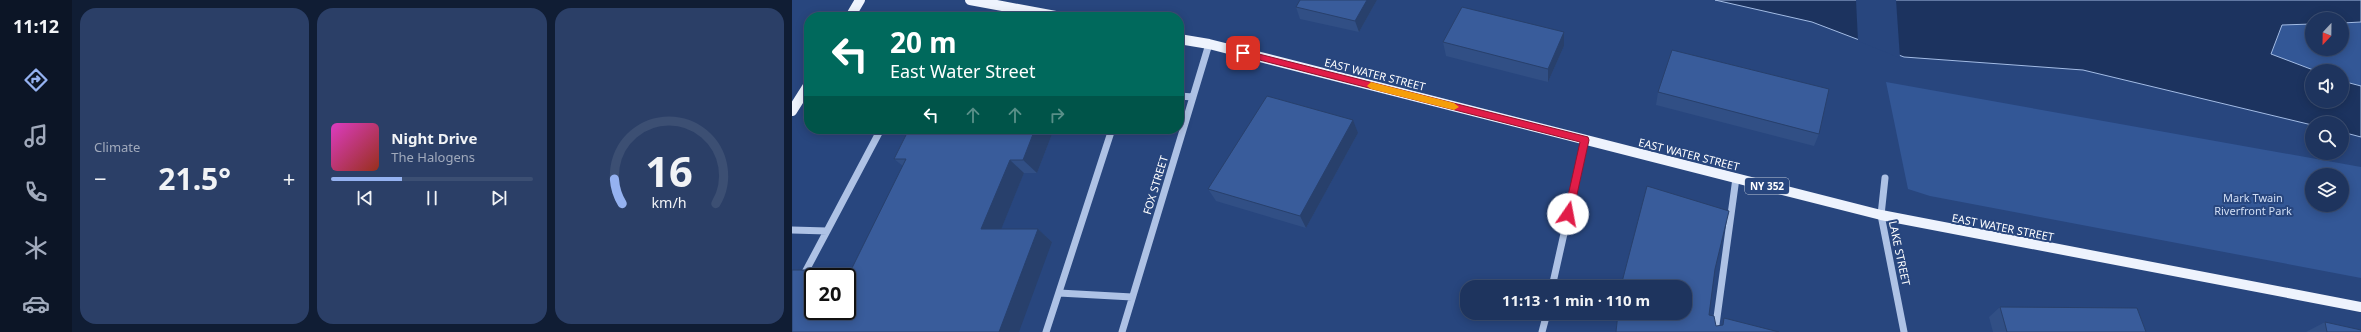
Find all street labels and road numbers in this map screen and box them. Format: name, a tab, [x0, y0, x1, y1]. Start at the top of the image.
street label: EAST WATER STREET	[1323, 54, 1427, 94]
street label: EAST WATER STREET	[1637, 134, 1741, 174]
street label: FOX STREET	[1139, 154, 1171, 216]
road number: NY 352	[1745, 178, 1789, 194]
street label: EAST WATER STREET	[1951, 210, 2055, 244]
street label: LAKE STREET	[1886, 219, 1914, 287]

